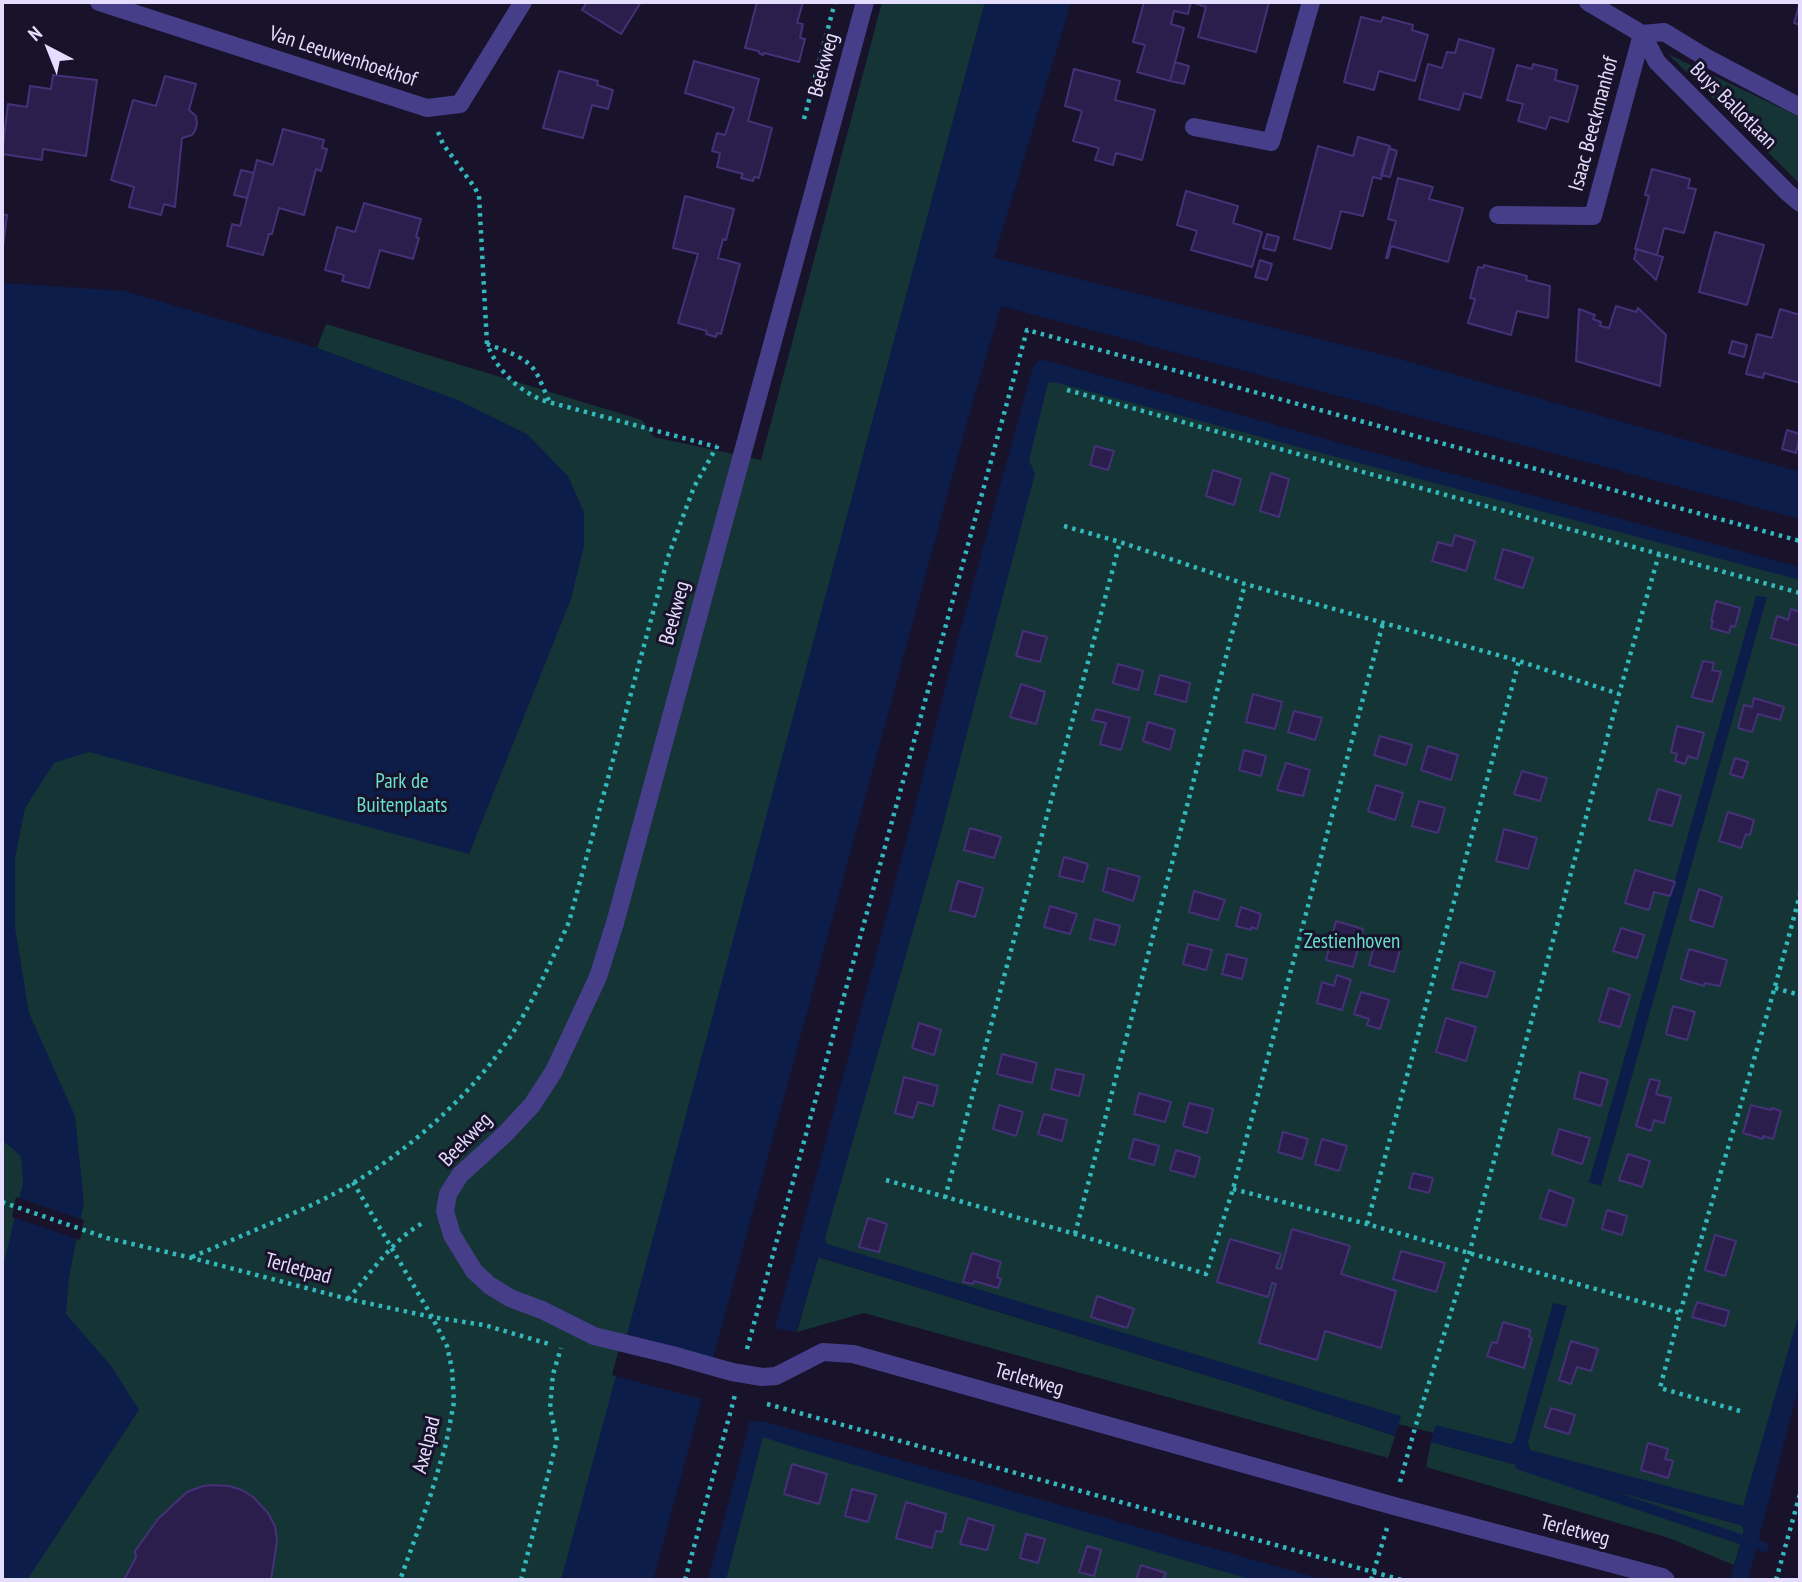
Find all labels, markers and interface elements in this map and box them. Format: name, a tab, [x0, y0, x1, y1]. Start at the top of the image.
north arrow	[14, 14, 84, 84]
text: N	[23, 21, 47, 46]
street label: Van Leeuwenhoekhof	[266, 21, 420, 93]
street label: Beekweg	[803, 30, 845, 100]
street label: Isaac Beeckmanhof	[1564, 54, 1624, 194]
street label: Buys Ballotlaan	[1684, 57, 1782, 155]
street label: Beekweg	[654, 578, 696, 648]
park label: Park de Buitenplaats	[357, 769, 447, 819]
park label: Zestienhoven	[1304, 929, 1400, 955]
street label: Beekweg	[434, 1108, 498, 1172]
street label: Terletpad	[262, 1248, 334, 1290]
street label: Terletweg	[992, 1358, 1066, 1402]
street label: Axelpad	[408, 1414, 446, 1476]
street label: Terletweg	[1538, 1510, 1612, 1552]

